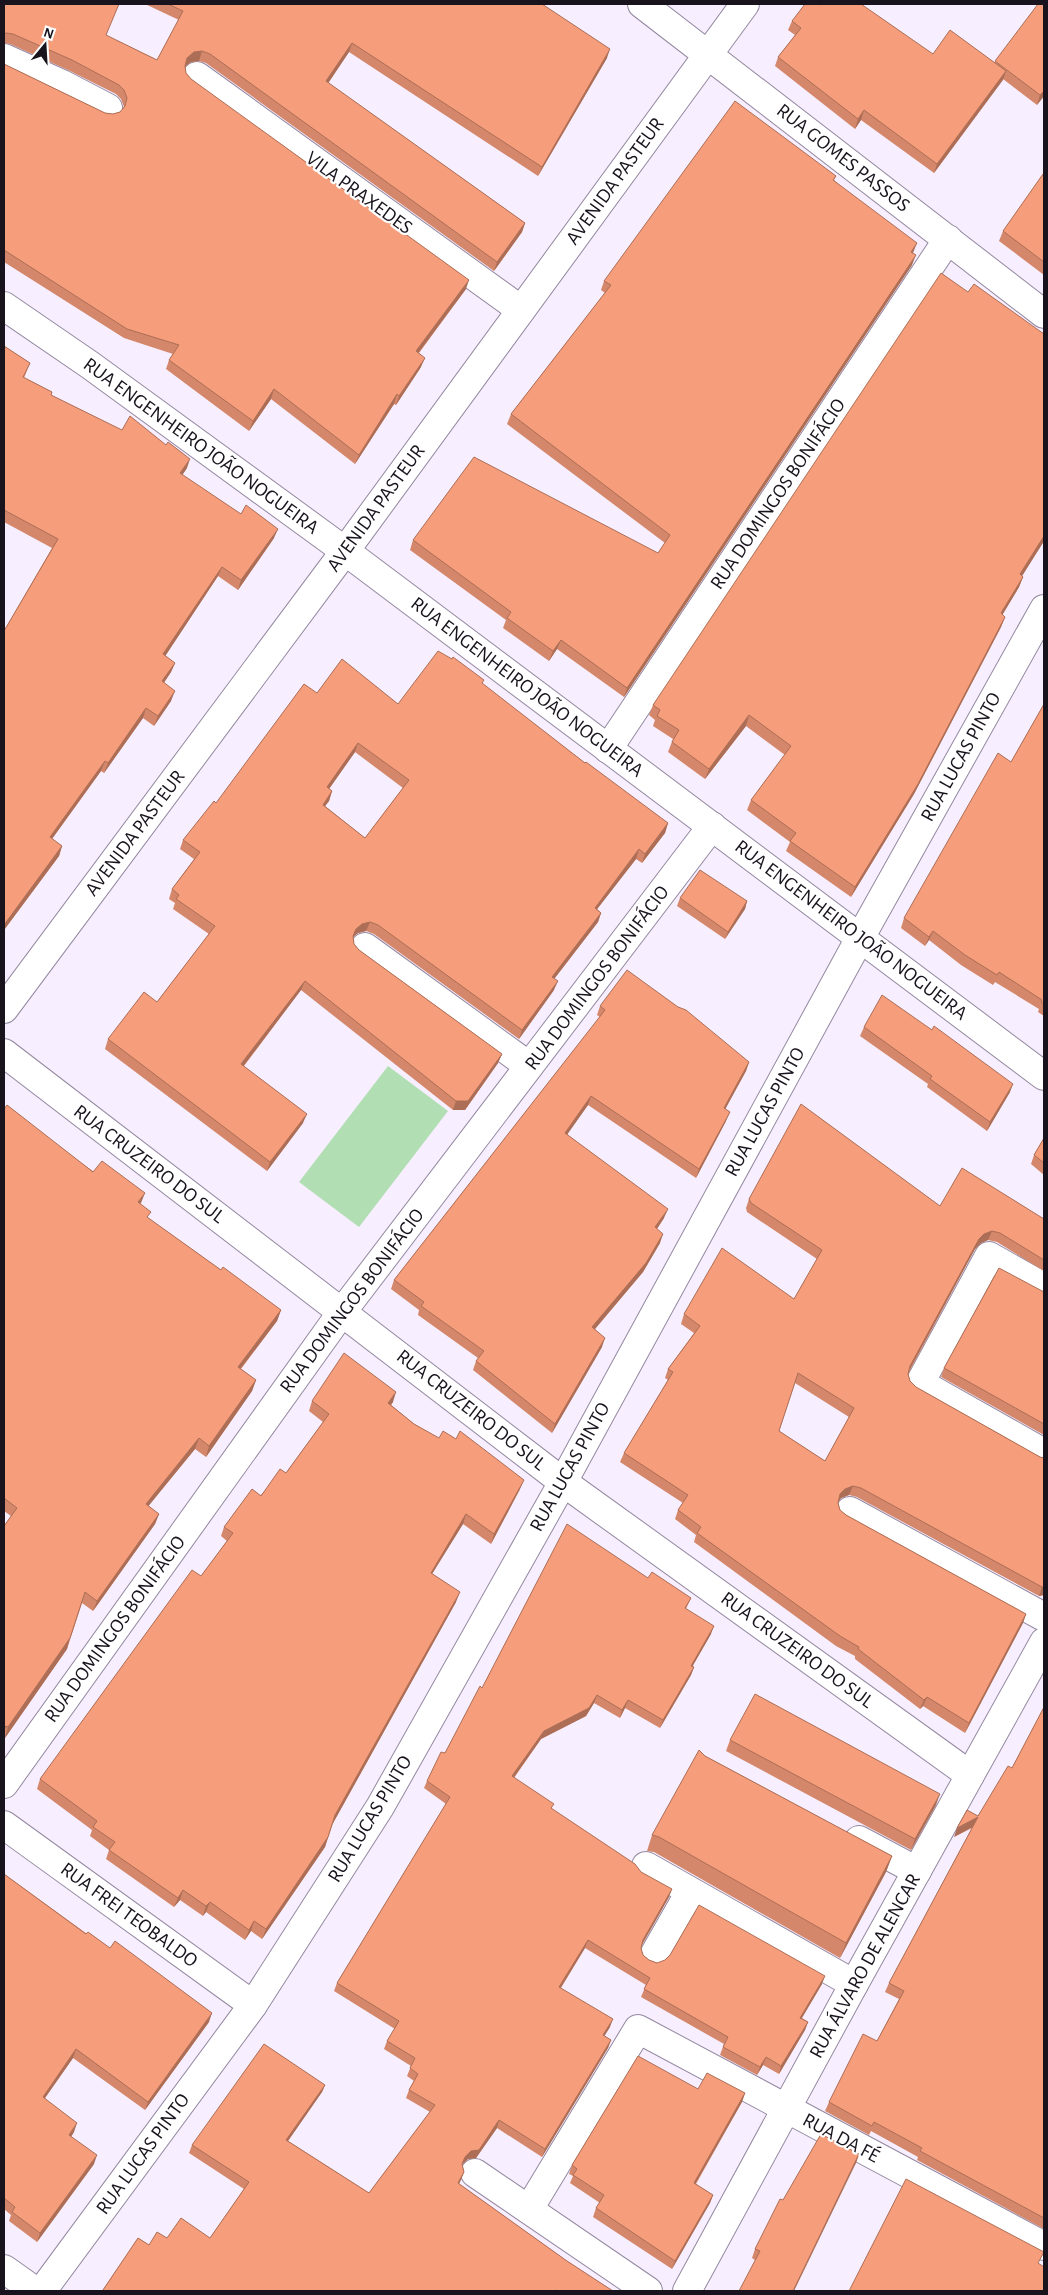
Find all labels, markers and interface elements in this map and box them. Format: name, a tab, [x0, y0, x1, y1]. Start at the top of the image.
north arrow	[20, 20, 70, 70]
text: N	[42, 25, 56, 42]
street label: RUA GOMES PASSOS	[773, 100, 913, 216]
street label: AVENIDA PASTEUR	[562, 114, 668, 248]
street label: VILA PRAXEDES	[302, 148, 416, 238]
street label: RUA ENGENHEIRO JOÃO NOGUEIRA	[80, 353, 323, 538]
street label: RUA DOMINGOS BONIFÁCIO	[706, 394, 849, 593]
street label: AVENIDA PASTEUR	[323, 441, 429, 575]
street label: RUA ENGENHEIRO JOÃO NOGUEIRA	[407, 592, 648, 781]
street label: RUA LUCAS PINTO	[917, 689, 1005, 825]
street label: AVENIDA PASTEUR	[81, 766, 189, 900]
street label: RUA ENGENHEIRO JOÃO NOGUEIRA	[731, 835, 972, 1024]
street label: RUA DOMINGOS BONIFÁCIO	[520, 881, 673, 1074]
street label: RUA LUCAS PINTO	[721, 1044, 809, 1180]
street label: RUA CRUZEIRO DO SUL	[70, 1101, 229, 1227]
street label: RUA DOMINGOS BONIFÁCIO	[275, 1204, 428, 1397]
street label: RUA CRUZEIRO DO SUL	[393, 1346, 550, 1475]
street label: RUA LUCAS PINTO	[526, 1399, 614, 1535]
street label: RUA DOMINGOS BONIFÁCIO	[40, 1531, 189, 1726]
street label: RUA CRUZEIRO DO SUL	[717, 1588, 877, 1712]
street label: RUA LUCAS PINTO	[324, 1752, 416, 1886]
street label: RUA FREI TEOBALDO	[57, 1859, 201, 1971]
street label: RUA ÁLVARO DE ALENCAR	[805, 1870, 924, 2062]
street label: RUA LUCAS PINTO	[93, 2090, 193, 2218]
street label: RUA DA FÉ	[799, 2109, 883, 2167]

